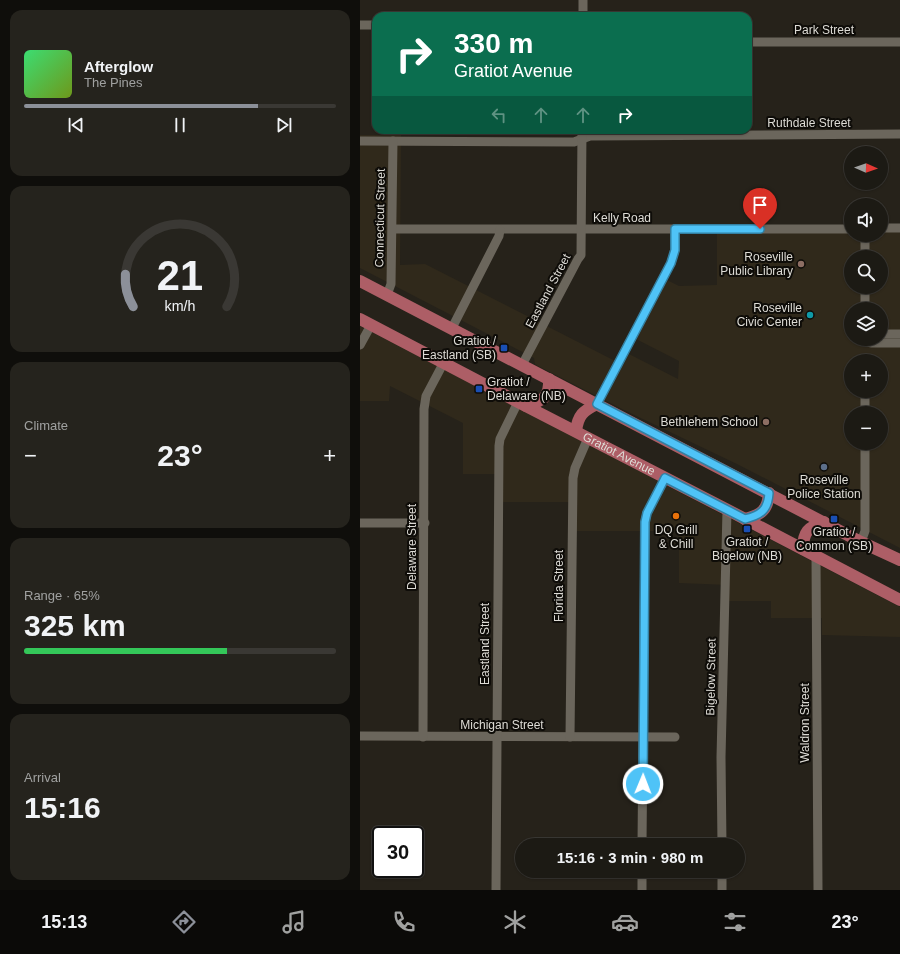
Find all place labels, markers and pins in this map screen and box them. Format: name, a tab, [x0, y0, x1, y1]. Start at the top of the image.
pin	[743, 188, 777, 229]
place label: Roseville Public Library	[720, 250, 793, 278]
marker: Roseville Public Library	[796, 259, 806, 269]
place label: Roseville Civic Center	[737, 301, 802, 329]
marker: Roseville Civic Center	[805, 310, 815, 320]
place label: Gratiot / Eastland (SB)	[422, 334, 497, 362]
marker: Gratiot / Eastland (SB)	[499, 343, 509, 353]
place label: Gratiot / Delaware (NB)	[487, 375, 566, 403]
marker: Gratiot / Delaware (NB)	[474, 384, 484, 394]
place label: Bethlehem School	[661, 415, 758, 429]
marker: Bethlehem School	[761, 417, 771, 427]
marker: Roseville Police Station	[819, 462, 829, 472]
place label: Roseville Police Station	[787, 473, 861, 501]
marker: DQ Grill & Chill	[671, 511, 681, 521]
marker: Gratiot / Common (SB)	[829, 514, 839, 524]
place label: DQ Grill & Chill	[655, 523, 697, 551]
marker: Gratiot / Bigelow (NB)	[742, 524, 752, 534]
place label: Gratiot / Common (SB)	[796, 525, 872, 553]
place label: Gratiot / Bigelow (NB)	[712, 535, 782, 563]

